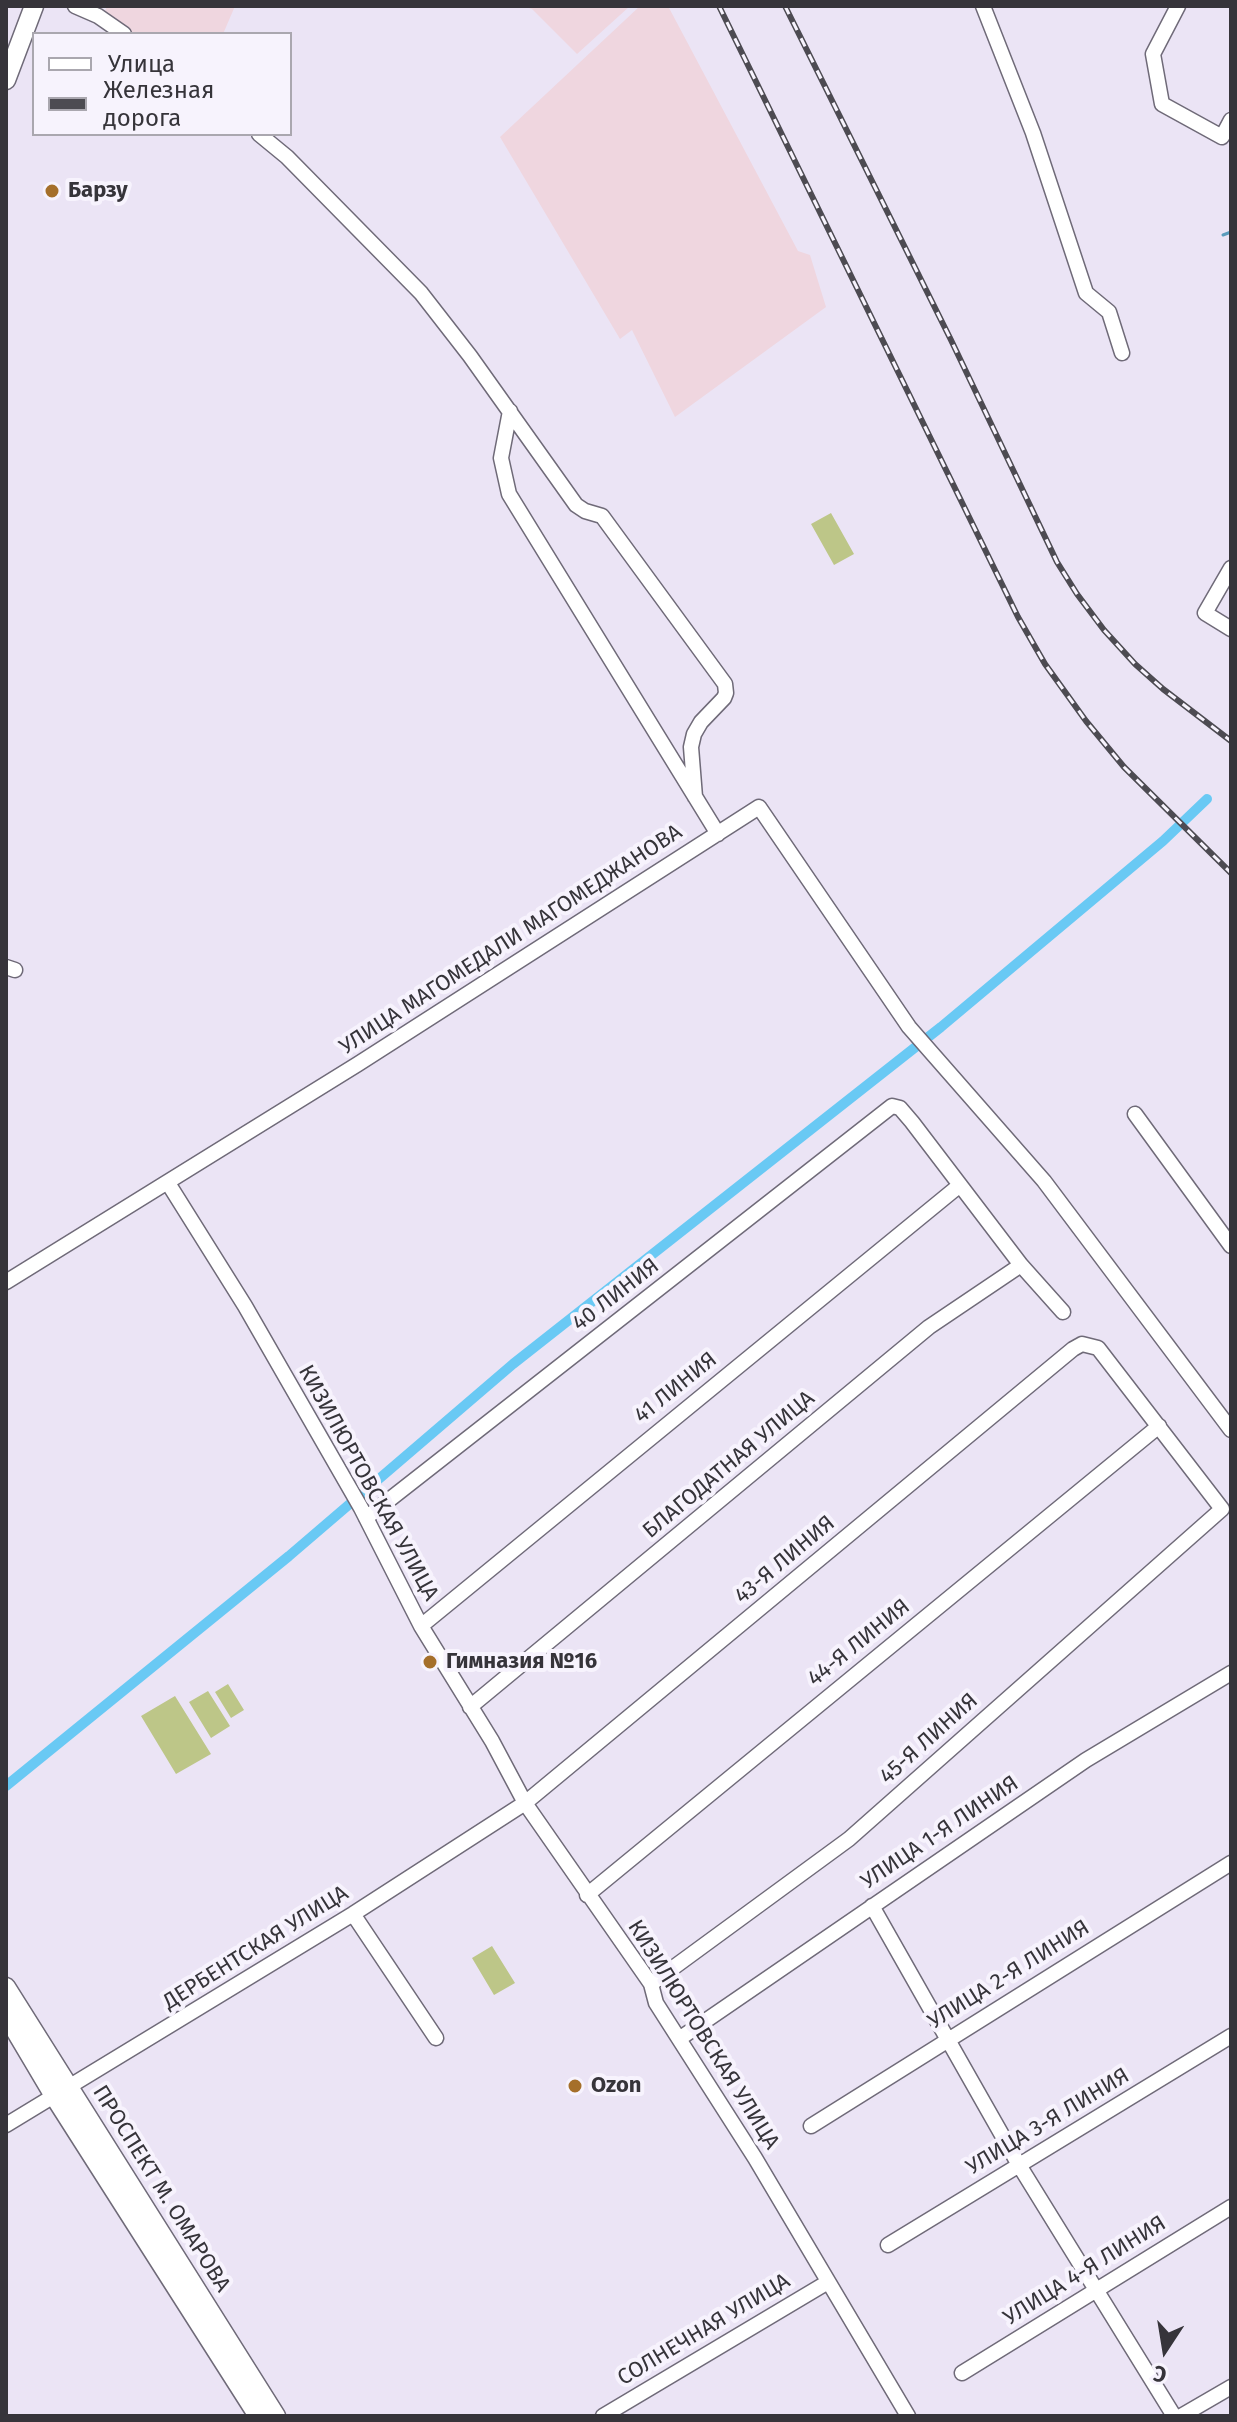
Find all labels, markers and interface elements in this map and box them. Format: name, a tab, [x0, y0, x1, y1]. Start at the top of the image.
legend	[32, 32, 292, 136]
text: Улица	[108, 50, 175, 78]
text: Железная дорога	[103, 76, 214, 132]
place label: Барзу	[68, 178, 128, 204]
marker: Барзу	[43, 182, 61, 200]
street label: УЛИЦА МАГОМЕДАЛИ МАГОМЕДЖАНОВA	[335, 819, 687, 1061]
street label: 40 ЛИНИЯ	[567, 1253, 665, 1337]
street label: 41 ЛИНИЯ	[629, 1347, 723, 1429]
street label: КИЗИЛЮРТОВСКАЯ УЛИЦА	[292, 1361, 444, 1605]
street label: БЛАГОДАТНАЯ УЛИЦА	[638, 1386, 820, 1544]
street label: 43-Я ЛИНИЯ	[729, 1510, 841, 1610]
street label: 44-Я ЛИНИЯ	[803, 1594, 915, 1692]
place label: Гимназия №16	[446, 1649, 597, 1675]
marker: Гимназия №16	[421, 1653, 439, 1671]
street label: 45-Я ЛИНИЯ	[874, 1688, 984, 1790]
street label: УЛИЦА 1-Я ЛИНИЯ	[856, 1771, 1024, 1895]
street label: ДЕРБЕНТСКАЯ УЛИЦА	[159, 1880, 353, 2016]
street label: КИЗИЛЮРТОВСКАЯ УЛИЦА	[621, 1915, 785, 2155]
street label: УЛИЦА 2-Я ЛИНИЯ	[923, 1915, 1095, 2035]
street label: УЛИЦА 3-Я ЛИНИЯ	[962, 2063, 1134, 2181]
place label: Ozon	[591, 2073, 641, 2099]
marker: Ozon	[566, 2077, 584, 2095]
street label: ПРОСПЕКТ М. ОМАРОВА	[87, 2081, 235, 2297]
street label: УЛИЦА 4-Я ЛИНИЯ	[999, 2210, 1171, 2332]
street label: СОЛНЕЧНАЯ УЛИЦА	[613, 2268, 795, 2392]
north arrow	[1125, 2310, 1205, 2390]
text: С	[1151, 2359, 1169, 2388]

